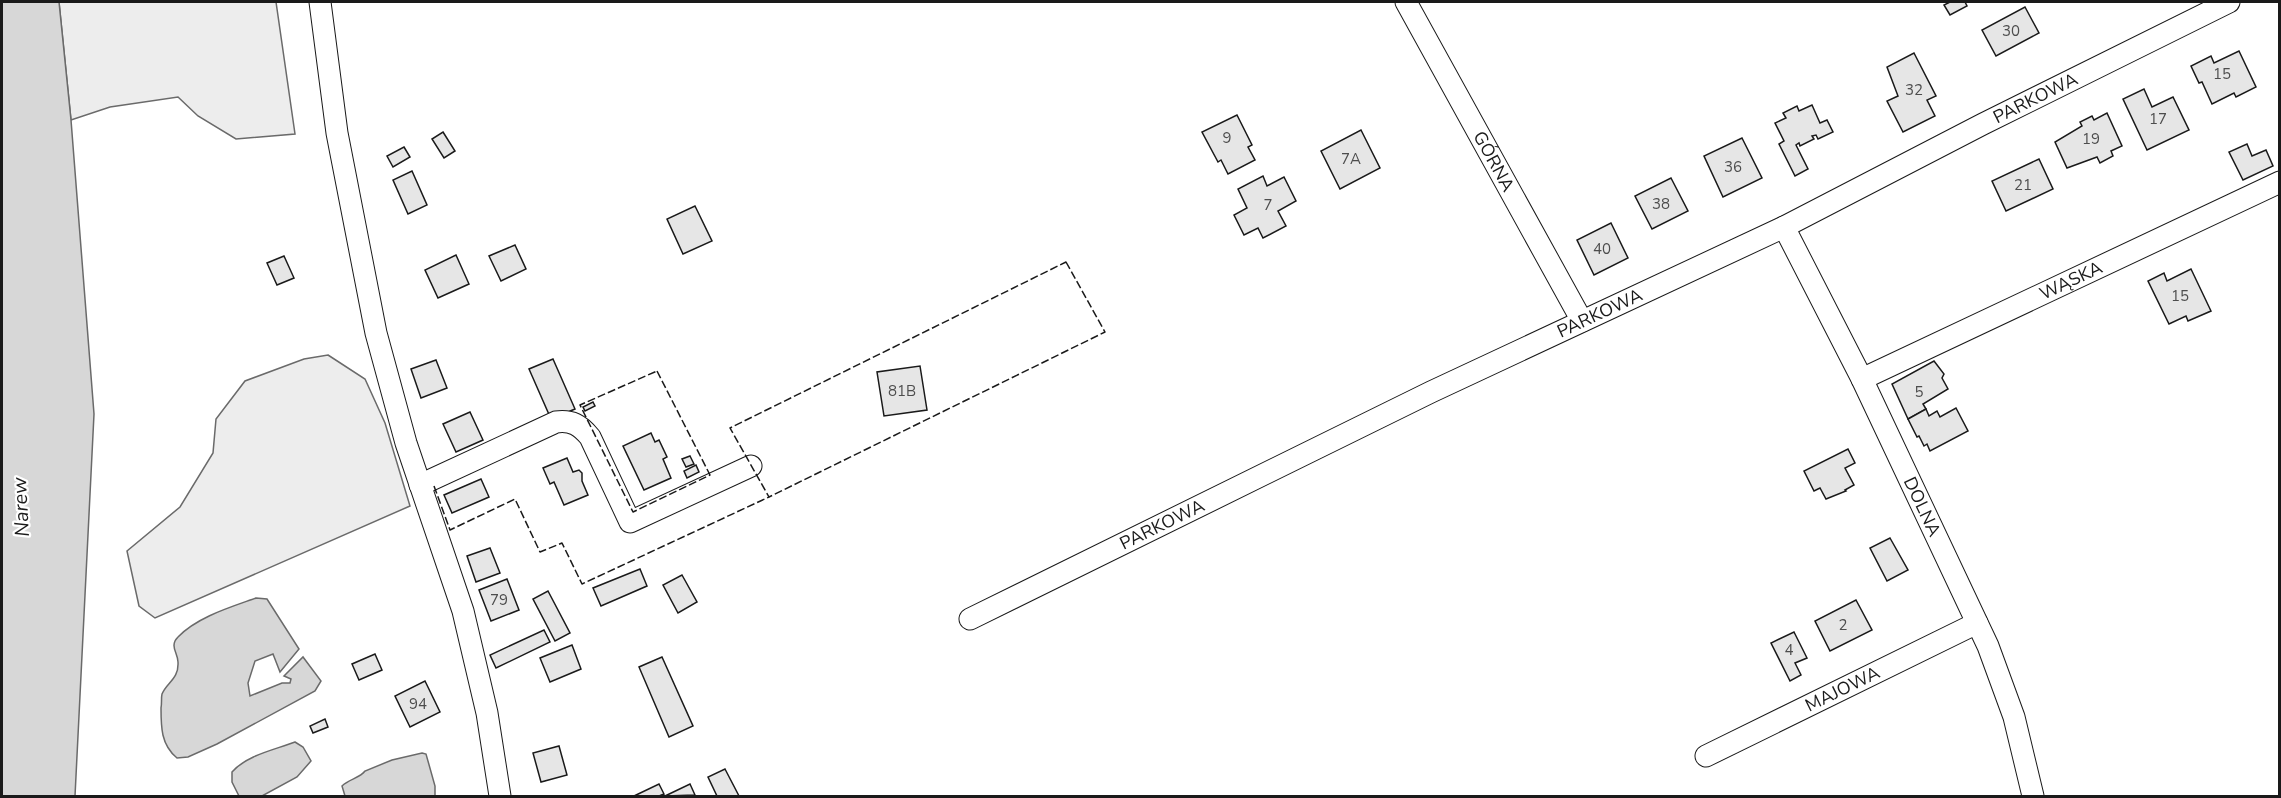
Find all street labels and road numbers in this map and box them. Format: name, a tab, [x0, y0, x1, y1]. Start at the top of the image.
street label: PARKOWA	[1989, 67, 2082, 129]
street label: GÓRNA	[1468, 127, 1520, 196]
street label: WĄSKA	[2036, 255, 2106, 306]
street label: PARKOWA	[1553, 283, 1646, 343]
street label: DOLNA	[1898, 473, 1947, 540]
street label: PARKOWA	[1116, 493, 1208, 555]
street label: MAJOWA	[1801, 661, 1884, 717]

